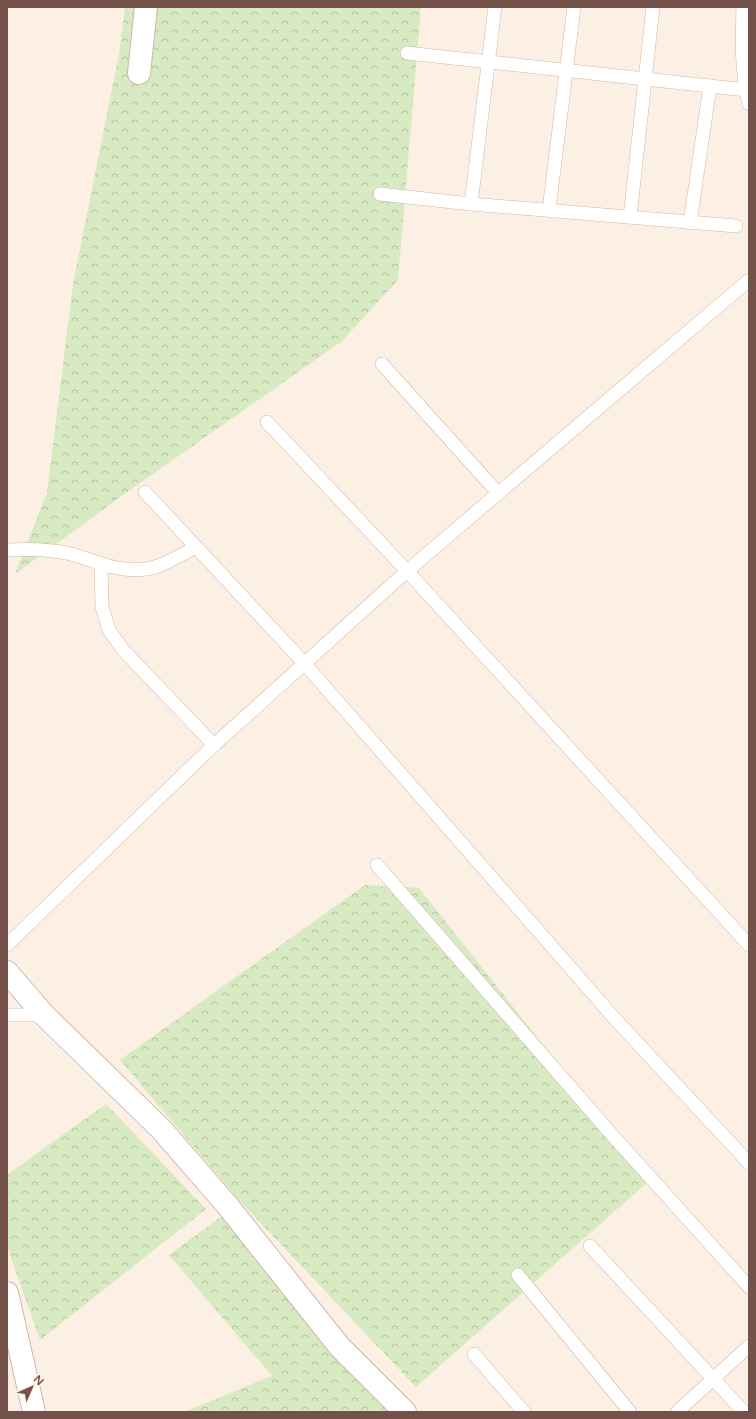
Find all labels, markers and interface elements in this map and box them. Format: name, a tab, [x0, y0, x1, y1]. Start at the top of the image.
north arrow	[12, 1367, 52, 1407]
text: N	[31, 1373, 46, 1388]

